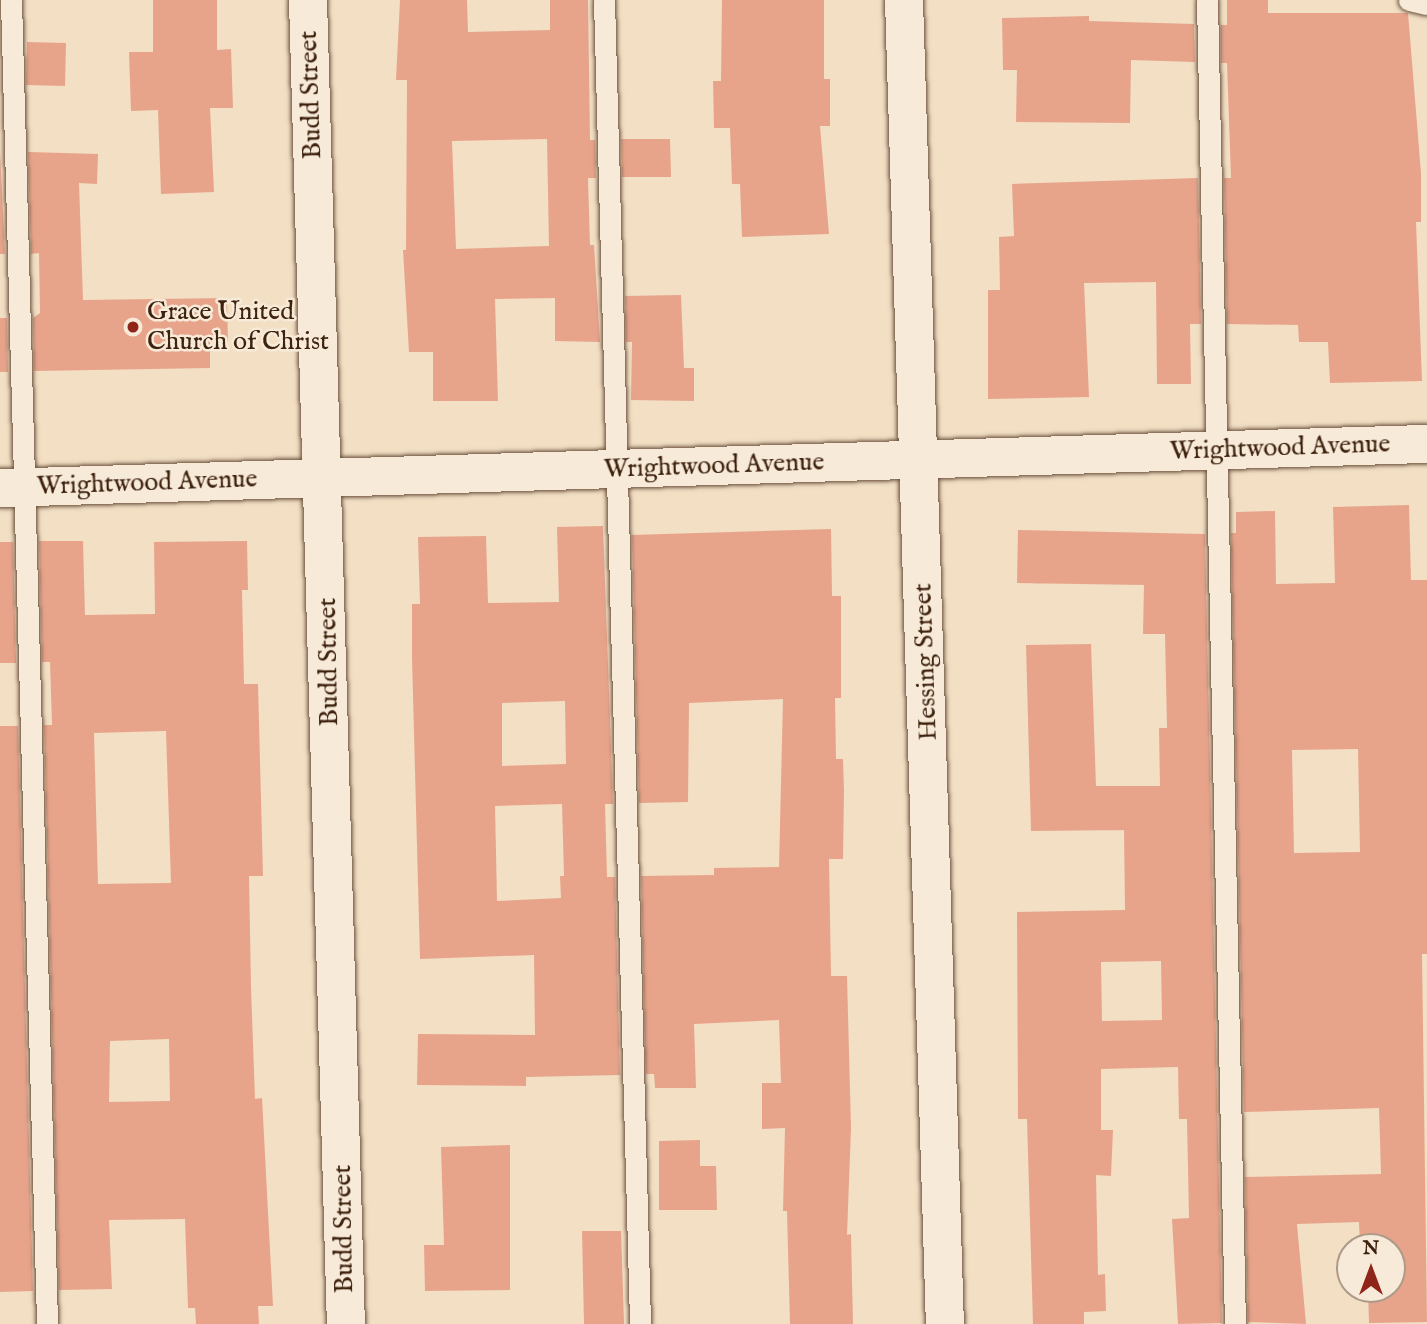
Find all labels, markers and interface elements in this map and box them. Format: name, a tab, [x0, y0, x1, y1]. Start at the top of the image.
street label: Budd Street	[293, 30, 329, 160]
place label: Grace United Church of Christ	[147, 296, 329, 358]
marker: Grace United Church of Christ	[125, 319, 141, 335]
street label: Wrightwood Avenue	[1169, 429, 1391, 467]
street label: Wrightwood Avenue	[603, 447, 825, 485]
street label: Wrightwood Avenue	[36, 464, 258, 502]
street label: Hessing Street	[908, 583, 944, 741]
street label: Budd Street	[312, 597, 346, 727]
street label: Budd Street	[327, 1164, 361, 1294]
north arrow	[1336, 1233, 1406, 1303]
text: N	[1363, 1237, 1379, 1261]

